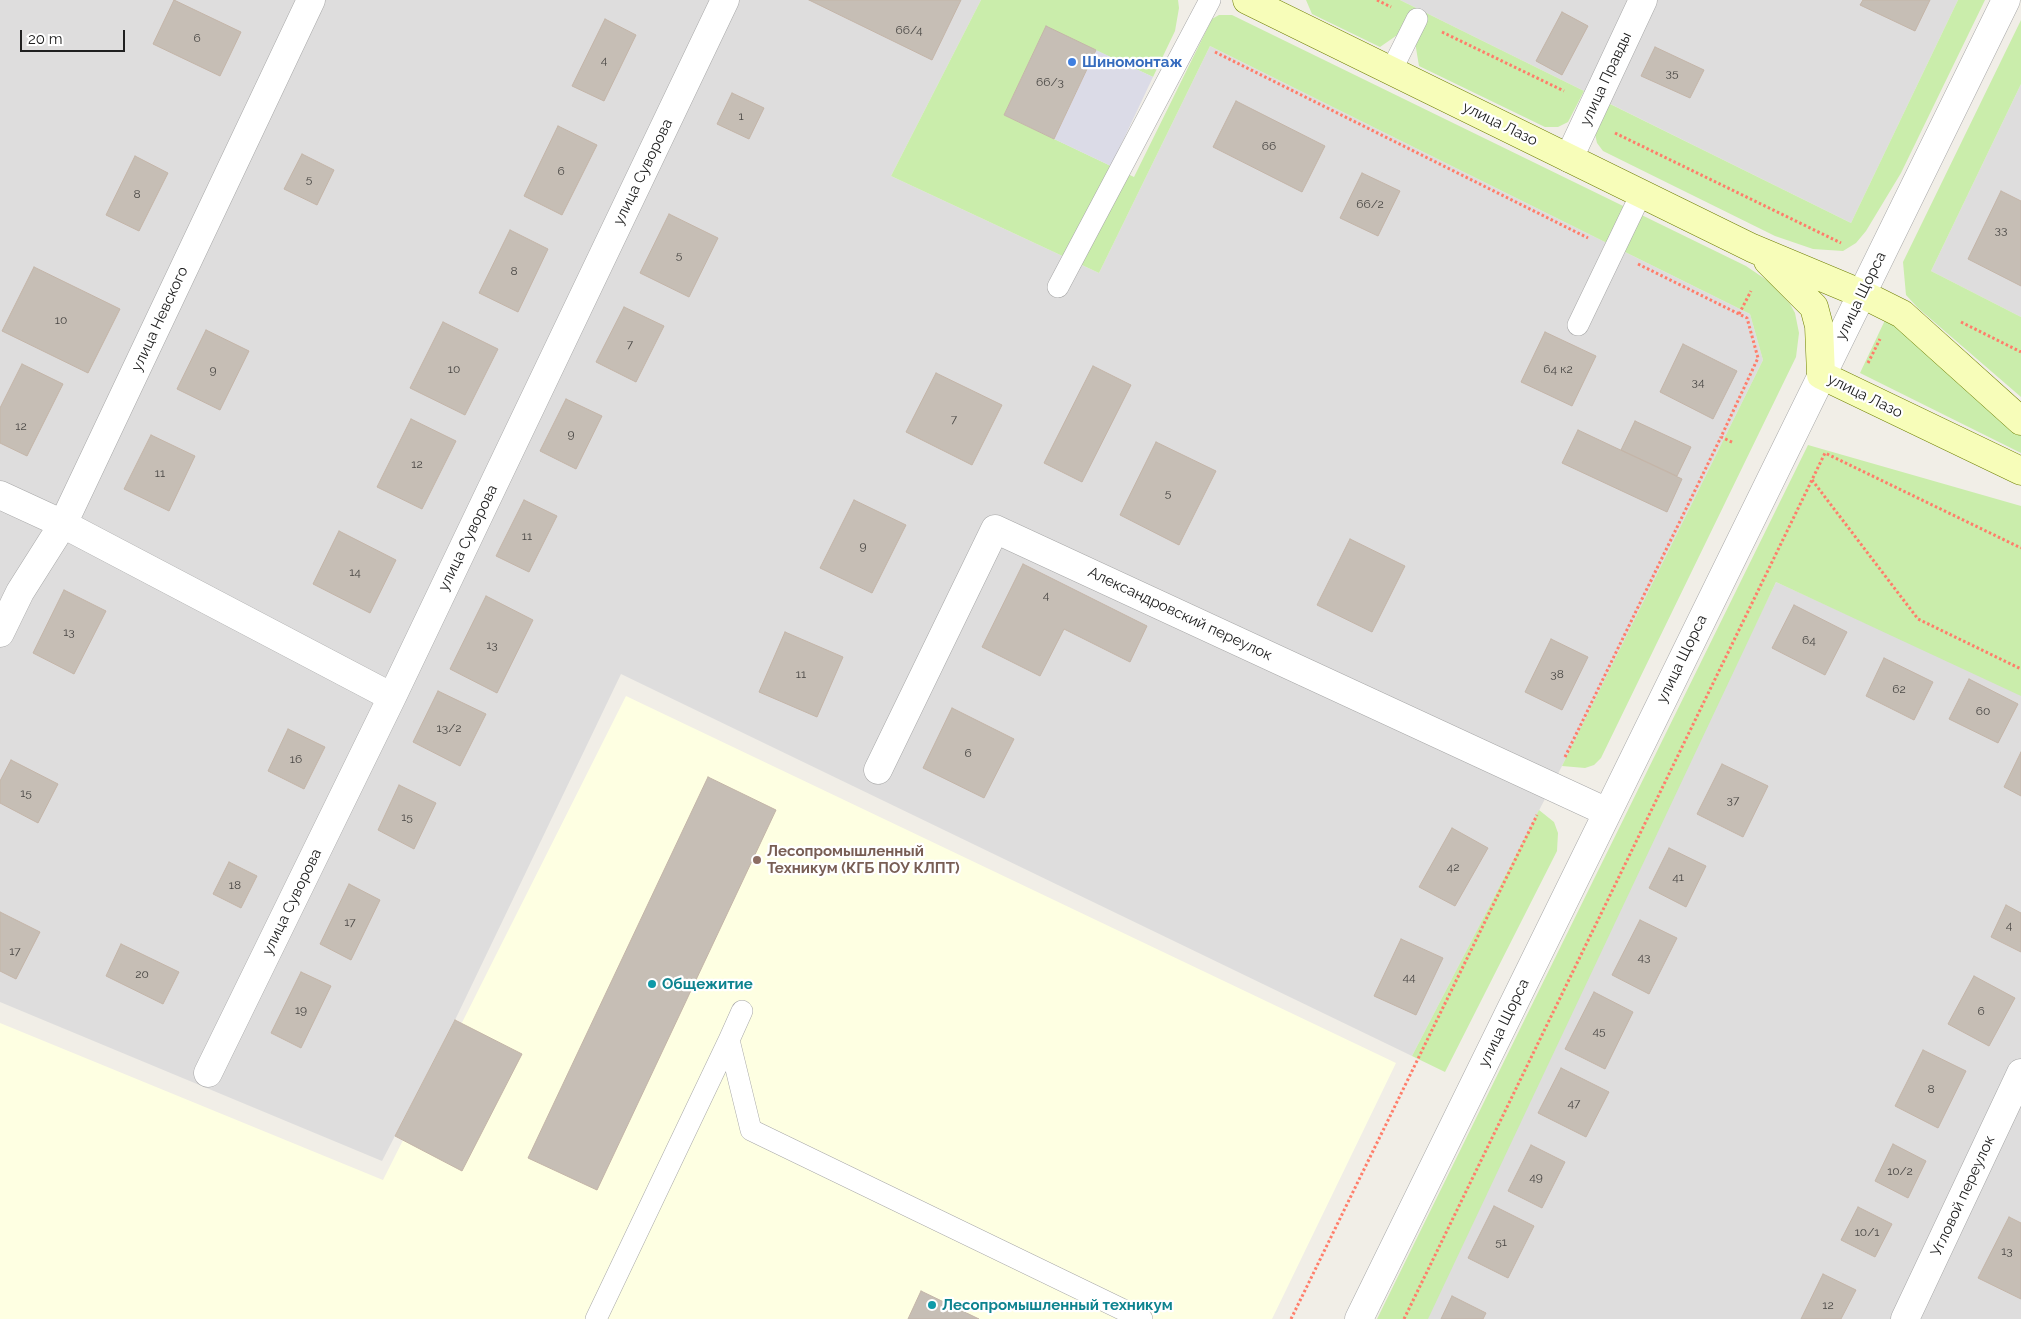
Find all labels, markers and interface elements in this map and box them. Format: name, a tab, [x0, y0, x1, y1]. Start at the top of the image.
scale bar	[22, 20, 128, 52]
house number: 66/4	[895, 23, 923, 37]
street label: улица Правды	[1576, 29, 1636, 129]
text: 20 m	[28, 30, 63, 48]
house number: 6	[193, 31, 201, 45]
house number: 4	[601, 53, 607, 67]
place label: Шиномонтаж	[1082, 53, 1182, 71]
marker: Шиномонтаж	[1066, 56, 1078, 68]
house number: 35	[1666, 66, 1678, 80]
house number: 66/3	[1036, 75, 1064, 89]
street label: улица Лазо	[1460, 98, 1540, 150]
house number: 1	[738, 109, 744, 123]
street label: улица Суворова	[609, 116, 677, 228]
house number: 66	[1262, 139, 1276, 153]
house number: 6	[557, 164, 565, 178]
house number: 5	[306, 172, 312, 186]
house number: 8	[133, 187, 141, 201]
house number: 66/2	[1356, 197, 1384, 211]
house number: 33	[1995, 223, 2007, 237]
house number: 5	[676, 248, 682, 262]
street label: улица Щорса	[1832, 249, 1890, 343]
street label: улица Невского	[128, 264, 192, 374]
house number: 8	[510, 264, 518, 278]
house number: 10	[55, 313, 67, 327]
house number: 7	[627, 337, 633, 351]
house number: 10	[448, 362, 460, 376]
house number: 64 к2	[1543, 362, 1573, 376]
house number: 9	[209, 363, 217, 377]
street label: улица Лазо	[1825, 370, 1905, 422]
house number: 34	[1692, 375, 1704, 389]
house number: 7	[951, 412, 957, 426]
house number: 12	[15, 419, 27, 433]
house number: 9	[567, 427, 575, 441]
house number: 12	[411, 457, 423, 471]
house number: 11	[155, 466, 165, 480]
street label: улица Суворова	[434, 482, 502, 594]
house number: 5	[1165, 486, 1171, 500]
house number: 11	[522, 529, 532, 543]
house number: 9	[859, 539, 867, 553]
street label: Александровский переулок	[1085, 563, 1275, 665]
house number: 14	[349, 565, 361, 579]
house number: 4	[1043, 588, 1049, 602]
street label: улица Щорса	[1653, 612, 1711, 706]
house number: 13	[63, 625, 75, 639]
house number: 64	[1802, 633, 1816, 647]
house number: 13	[486, 638, 498, 652]
house number: 11	[796, 667, 806, 681]
house number: 38	[1550, 667, 1564, 681]
house number: 62	[1892, 682, 1906, 696]
house number: 60	[1976, 704, 1990, 718]
house number: 13/2	[437, 721, 461, 735]
house number: 6	[964, 746, 972, 760]
house number: 16	[290, 752, 302, 766]
house number: 15	[20, 786, 32, 800]
house number: 37	[1727, 793, 1739, 807]
house number: 15	[401, 810, 413, 824]
place label: Лесопромышленный Техникум (КГБ ПОУ КЛПТ)	[767, 842, 960, 877]
street label: улица Суворова	[258, 846, 326, 958]
marker: Лесопромышленный Техникум (КГБ ПОУ КЛПТ)	[751, 854, 763, 866]
house number: 42	[1447, 860, 1459, 874]
house number: 41	[1672, 870, 1684, 884]
house number: 18	[229, 878, 241, 892]
house number: 17	[344, 915, 356, 929]
house number: 4	[2006, 918, 2012, 932]
house number: 17	[9, 944, 21, 958]
house number: 43	[1638, 950, 1650, 964]
house number: 20	[135, 967, 149, 981]
house number: 44	[1402, 970, 1416, 984]
place label: Общежитие	[662, 975, 753, 993]
street label: улица Щорса	[1475, 976, 1533, 1070]
marker: Общежитие	[646, 978, 658, 990]
house number: 19	[295, 1003, 307, 1017]
house number: 6	[1977, 1004, 1985, 1018]
house number: 45	[1592, 1024, 1606, 1038]
house number: 8	[1927, 1082, 1935, 1096]
house number: 47	[1568, 1096, 1580, 1110]
street label: Угловой переулок	[1927, 1133, 1999, 1259]
house number: 10/2	[1887, 1164, 1913, 1178]
house number: 49	[1529, 1170, 1543, 1184]
house number: 10/1	[1855, 1225, 1879, 1239]
house number: 51	[1495, 1235, 1507, 1249]
house number: 13	[2001, 1244, 2013, 1258]
place label: Лесопромышленный техникум	[942, 1296, 1173, 1314]
house number: 12	[1822, 1298, 1834, 1312]
marker: Лесопромышленный техникум	[926, 1299, 938, 1311]

